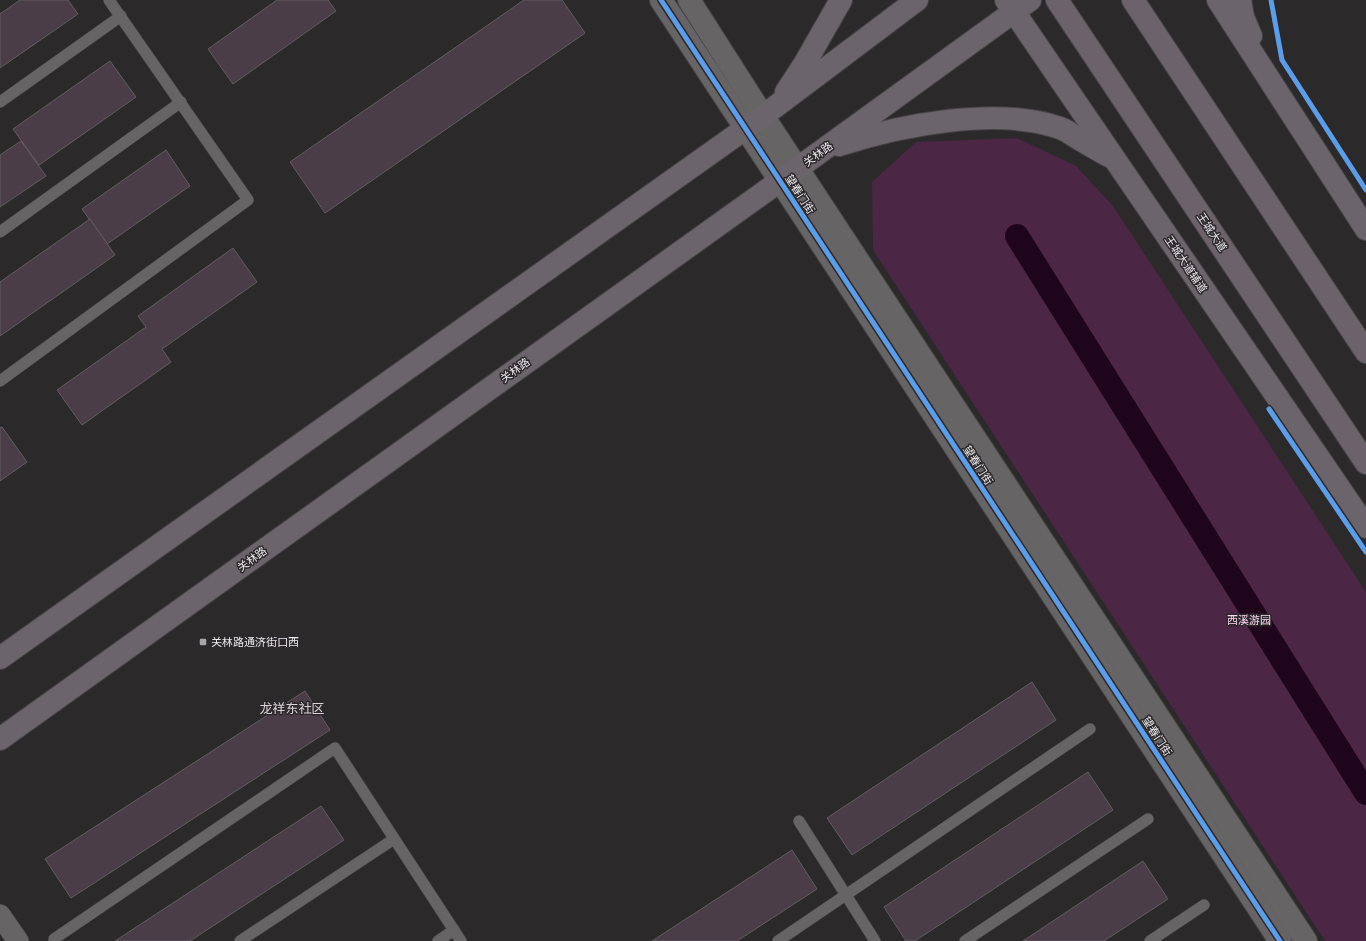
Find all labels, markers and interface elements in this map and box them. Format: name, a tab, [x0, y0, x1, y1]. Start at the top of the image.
street label: 关林路	[801, 139, 835, 169]
street label: 望春门街	[782, 172, 818, 216]
street label: 王城大道	[1194, 210, 1230, 254]
street label: 王城大道辅道	[1162, 233, 1210, 295]
street label: 关林路	[498, 355, 532, 385]
street label: 望春门街	[960, 443, 996, 487]
street label: 关林路	[235, 544, 269, 574]
park label: 西溪游园	[1227, 613, 1271, 627]
place label: 关林路通济街口西	[211, 635, 299, 649]
marker: 关林路通济街口西	[198, 637, 208, 647]
district label: 龙祥东社区	[259, 700, 325, 717]
street label: 望春门街	[1139, 714, 1175, 758]

